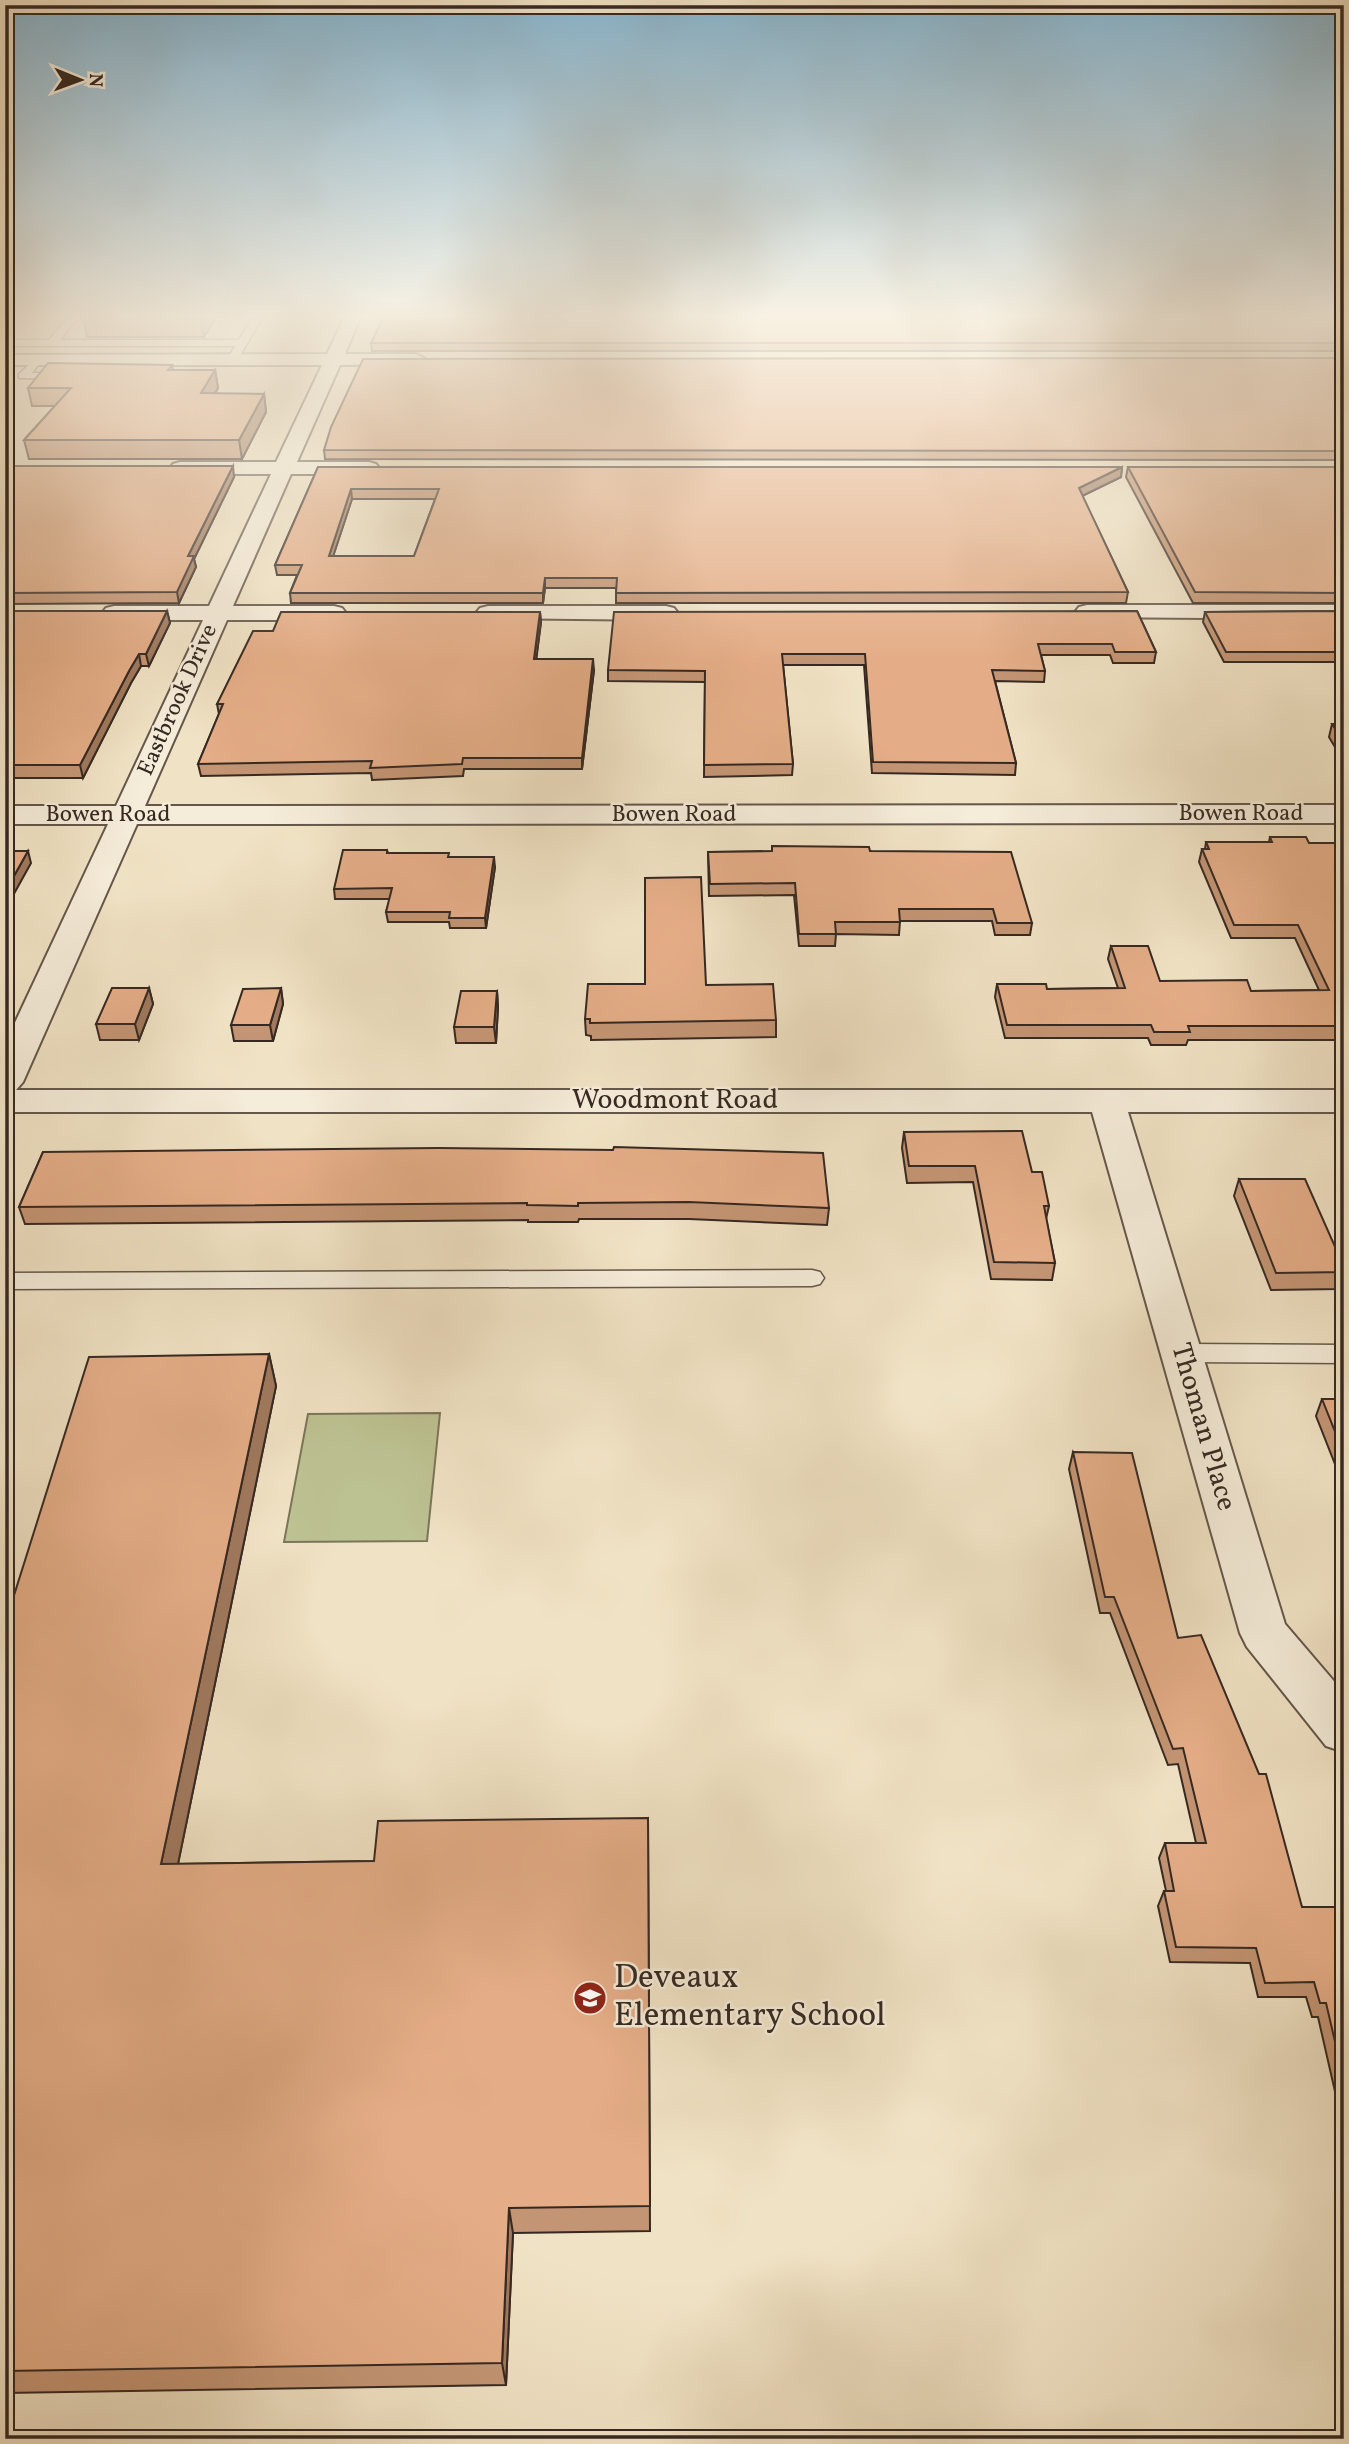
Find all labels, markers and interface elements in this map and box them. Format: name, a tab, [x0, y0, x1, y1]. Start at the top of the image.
north arrow	[46, 46, 116, 116]
text: N	[82, 73, 108, 88]
street label: Eastbrook Drive	[130, 619, 226, 781]
street label: Bowen Road	[1178, 798, 1304, 830]
street label: Bowen Road	[45, 799, 171, 831]
street label: Bowen Road	[611, 799, 737, 831]
street label: Woodmont Road	[572, 1081, 778, 1120]
street label: Thoman Place	[1160, 1339, 1246, 1515]
place label: Deveaux Elementary School	[614, 1956, 886, 2040]
school or university icon: Deveaux Elementary School	[571, 1979, 609, 2017]

